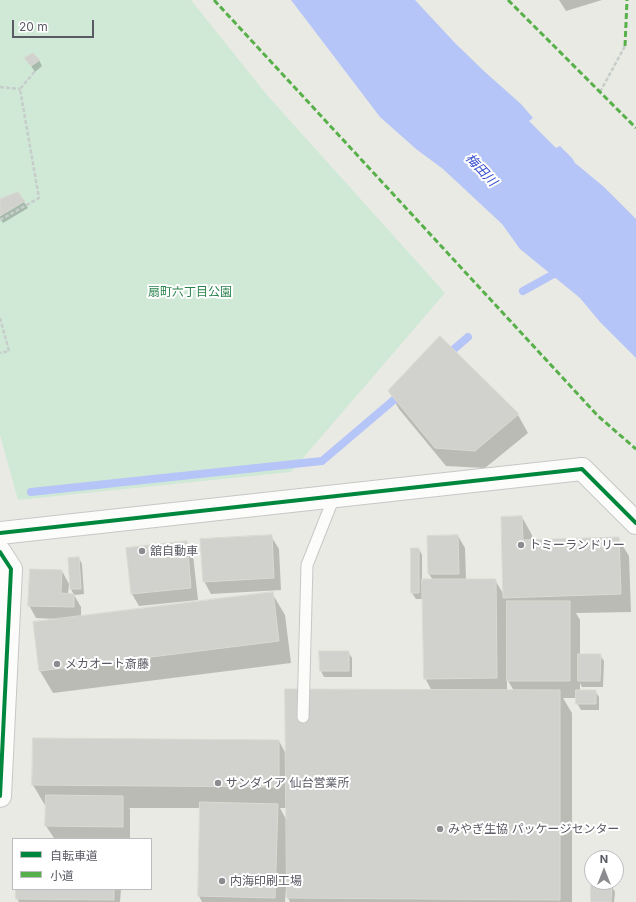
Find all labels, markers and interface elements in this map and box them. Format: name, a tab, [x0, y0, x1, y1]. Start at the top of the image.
scale bar	[14, 12, 96, 38]
text: 20 m	[19, 19, 48, 34]
water label: 梅田川	[462, 150, 500, 190]
park label: 扇町六丁目公園	[148, 285, 232, 299]
place label: トミーランドリー	[529, 538, 625, 552]
marker: トミーランドリー	[516, 540, 526, 550]
place label: 舘自動車	[150, 544, 198, 558]
marker: 舘自動車	[137, 546, 147, 556]
place label: メカオート斎藤	[65, 657, 149, 671]
marker: メカオート斎藤	[52, 659, 62, 669]
place label: サンダイア 仙台営業所	[226, 776, 349, 790]
marker: サンダイア 仙台営業所	[213, 778, 223, 788]
place label: みやぎ生協 パッケージセンター	[448, 822, 619, 836]
marker: みやぎ生協 パッケージセンター	[435, 824, 445, 834]
legend	[12, 838, 152, 890]
text: 自転車道	[50, 848, 98, 863]
north arrow	[584, 850, 624, 890]
text: N	[600, 852, 608, 866]
text: 小道	[50, 868, 74, 883]
place label: 内海印刷工場	[230, 874, 302, 888]
marker: 内海印刷工場	[217, 876, 227, 886]

